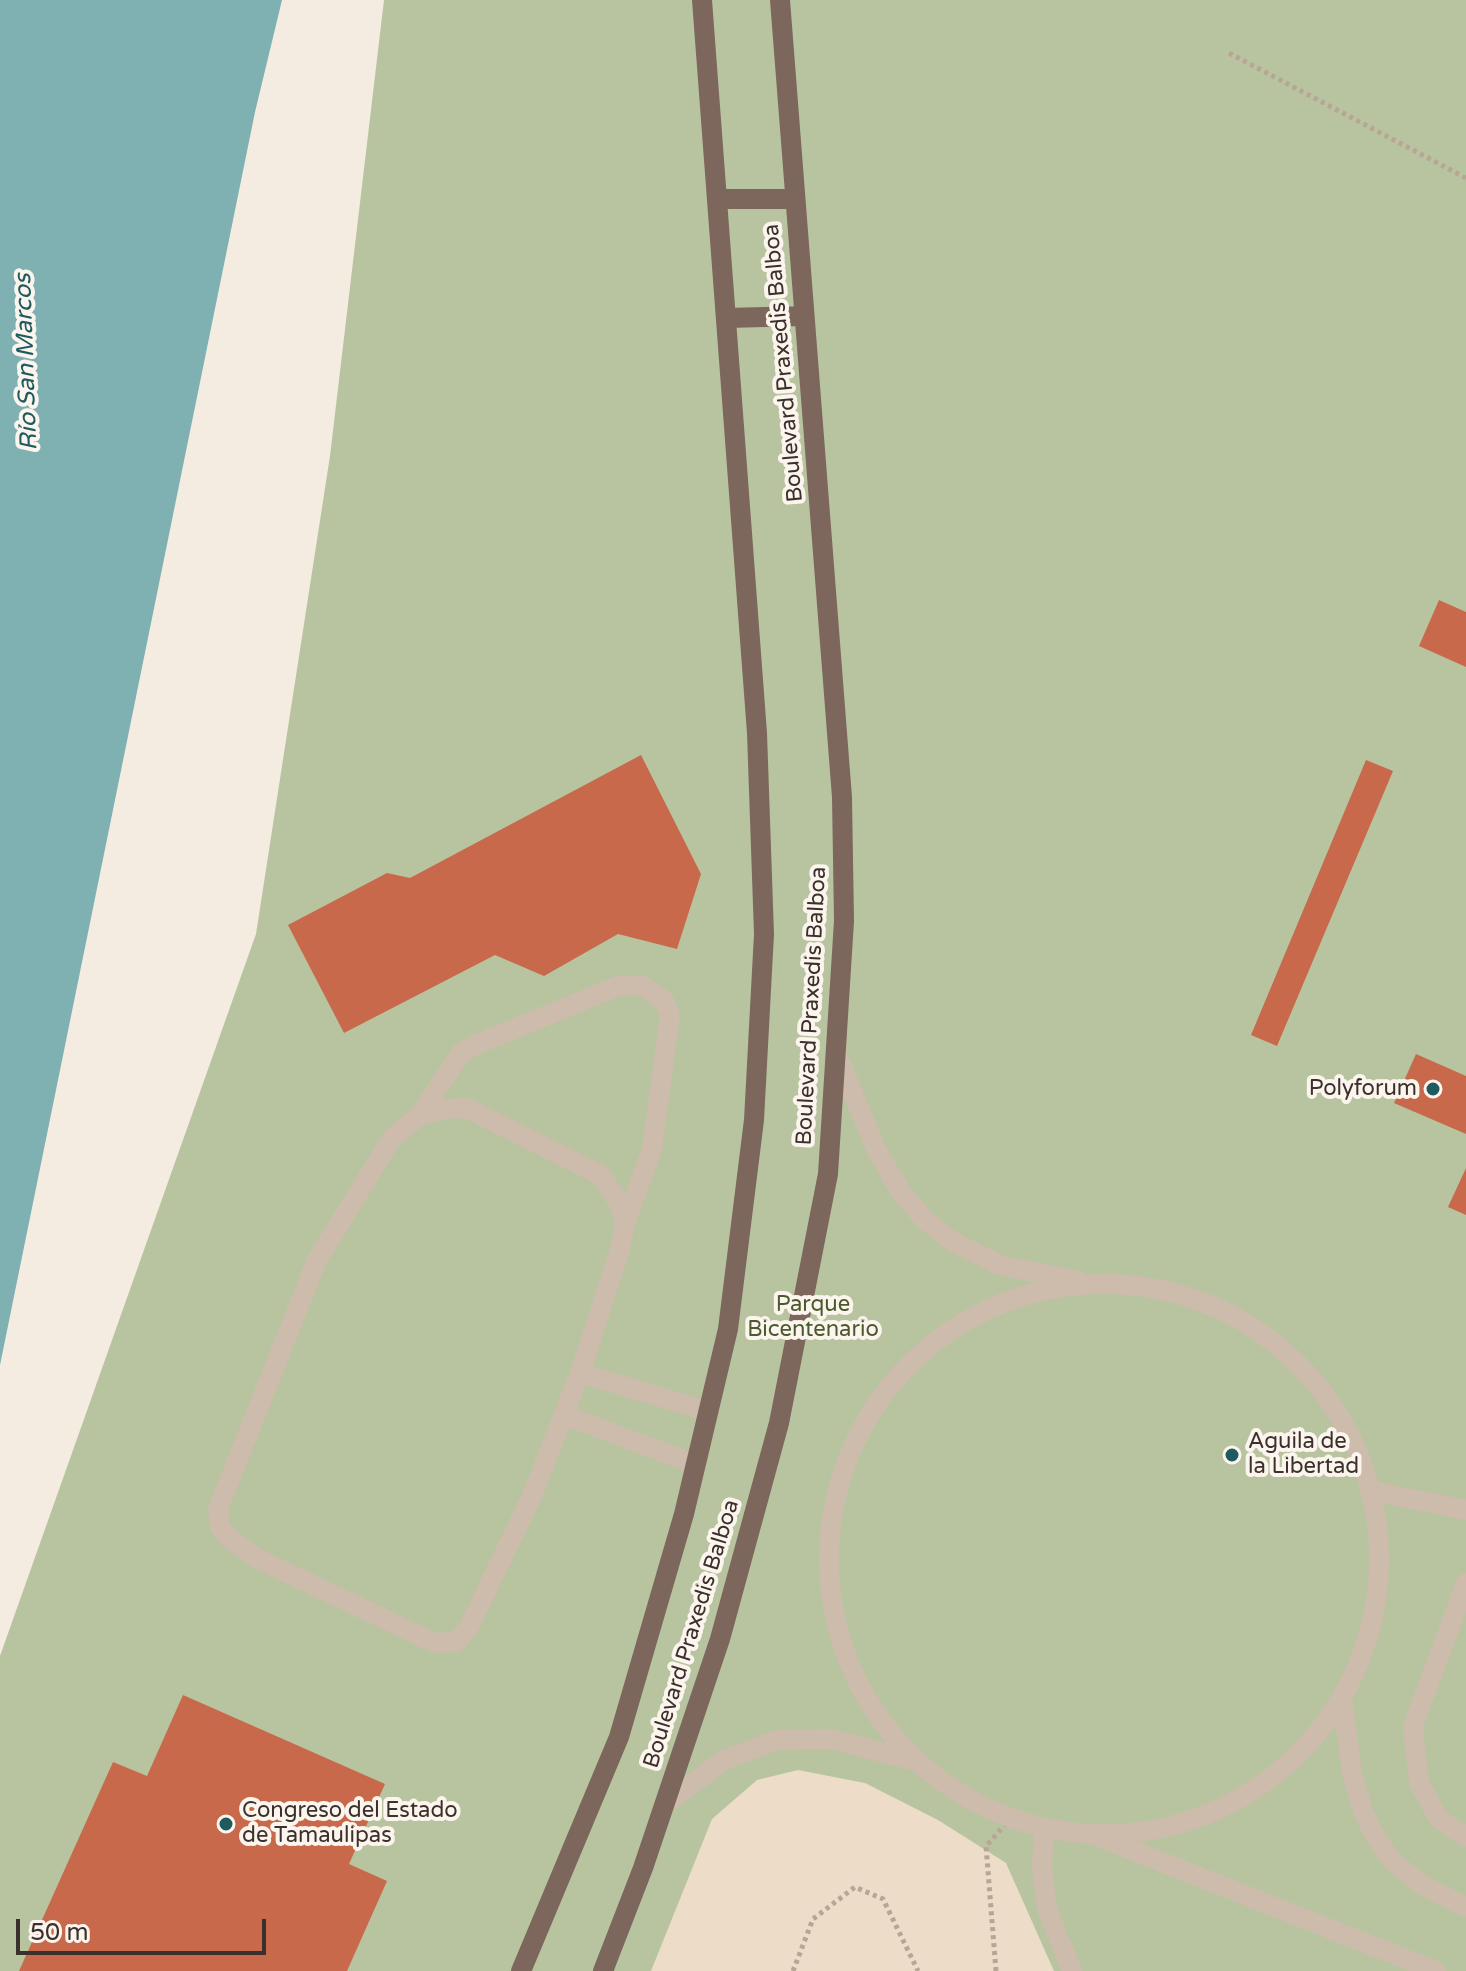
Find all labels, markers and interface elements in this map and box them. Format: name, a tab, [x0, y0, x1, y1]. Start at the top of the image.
street label: Boulevard Praxedis Balboa	[759, 223, 809, 503]
water label: Río San Marcos	[10, 273, 44, 451]
street label: Boulevard Praxedis Balboa	[792, 866, 832, 1146]
place label: Polyforum	[1309, 1076, 1417, 1102]
marker: Polyforum	[1424, 1080, 1442, 1098]
park label: Parque Bicentenario	[747, 1292, 879, 1344]
place label: Aguila de la Libertad	[1248, 1429, 1359, 1480]
marker: Aguila de la Libertad	[1223, 1446, 1241, 1464]
street label: Boulevard Praxedis Balboa	[639, 1497, 745, 1771]
place label: Congreso del Estado de Tamaulipas	[242, 1798, 458, 1850]
marker: Congreso del Estado de Tamaulipas	[217, 1815, 235, 1833]
scale bar	[20, 1903, 270, 1953]
text: 50 m	[30, 1918, 88, 1947]

